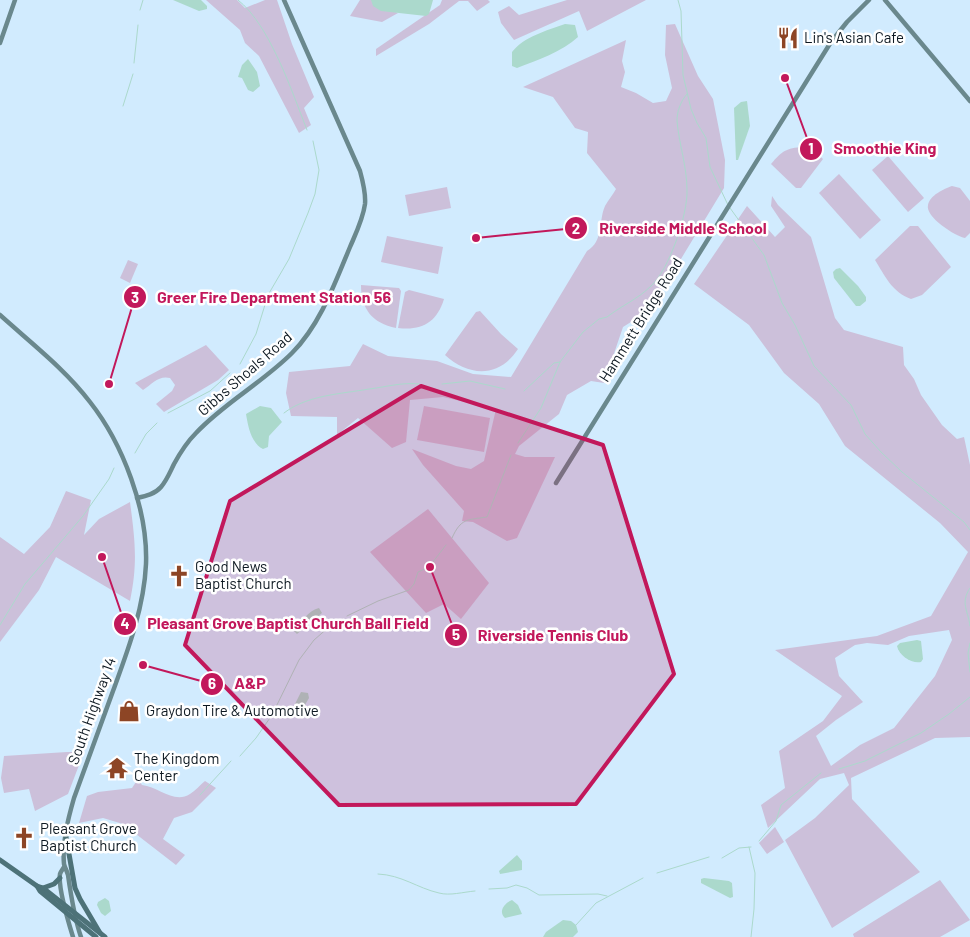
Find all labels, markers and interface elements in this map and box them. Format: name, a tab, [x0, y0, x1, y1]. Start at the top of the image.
restaurant icon: Lin's Asian Cafe	[775, 25, 801, 51]
place label: Lin's Asian Cafe	[804, 28, 904, 46]
callout: Smoothie King	[798, 133, 946, 164]
text: Smoothie King	[833, 138, 937, 157]
text: 1	[808, 139, 814, 157]
callout: Riverside Middle School	[564, 213, 776, 244]
text: Riverside Middle School	[599, 218, 767, 237]
text: 2	[572, 219, 580, 237]
street label: Hammett Bridge Road	[595, 254, 686, 385]
callout: Greer Fire Department Station 56	[122, 282, 401, 313]
text: Greer Fire Department Station 56	[157, 287, 391, 306]
text: 3	[131, 288, 139, 306]
street label: Gibbs Shoals Road	[194, 327, 295, 419]
place label: Good News Baptist Church	[195, 557, 292, 592]
church icon: Good News Baptist Church	[166, 563, 192, 589]
callout: Pleasant Grove Baptist Church Ball Field	[113, 608, 439, 639]
text: Pleasant Grove Baptist Church Ball Field	[147, 613, 429, 632]
text: 4	[120, 614, 130, 632]
callout: Riverside Tennis Club	[443, 620, 639, 651]
text: 5	[452, 625, 460, 643]
text: Riverside Tennis Club	[478, 625, 628, 644]
street label: South Highway 14	[63, 655, 119, 767]
callout: A&P	[199, 668, 276, 699]
text: A&P	[234, 673, 266, 692]
text: 6	[208, 674, 216, 692]
shop icon: Graydon Tire & Automotive	[116, 698, 142, 724]
place label: Graydon Tire & Automotive	[146, 701, 319, 719]
place label: The Kingdom Center	[134, 749, 219, 784]
temple icon: The Kingdom Center	[104, 755, 130, 781]
place label: Pleasant Grove Baptist Church	[40, 819, 137, 854]
church icon: Pleasant Grove Baptist Church	[11, 825, 37, 851]

